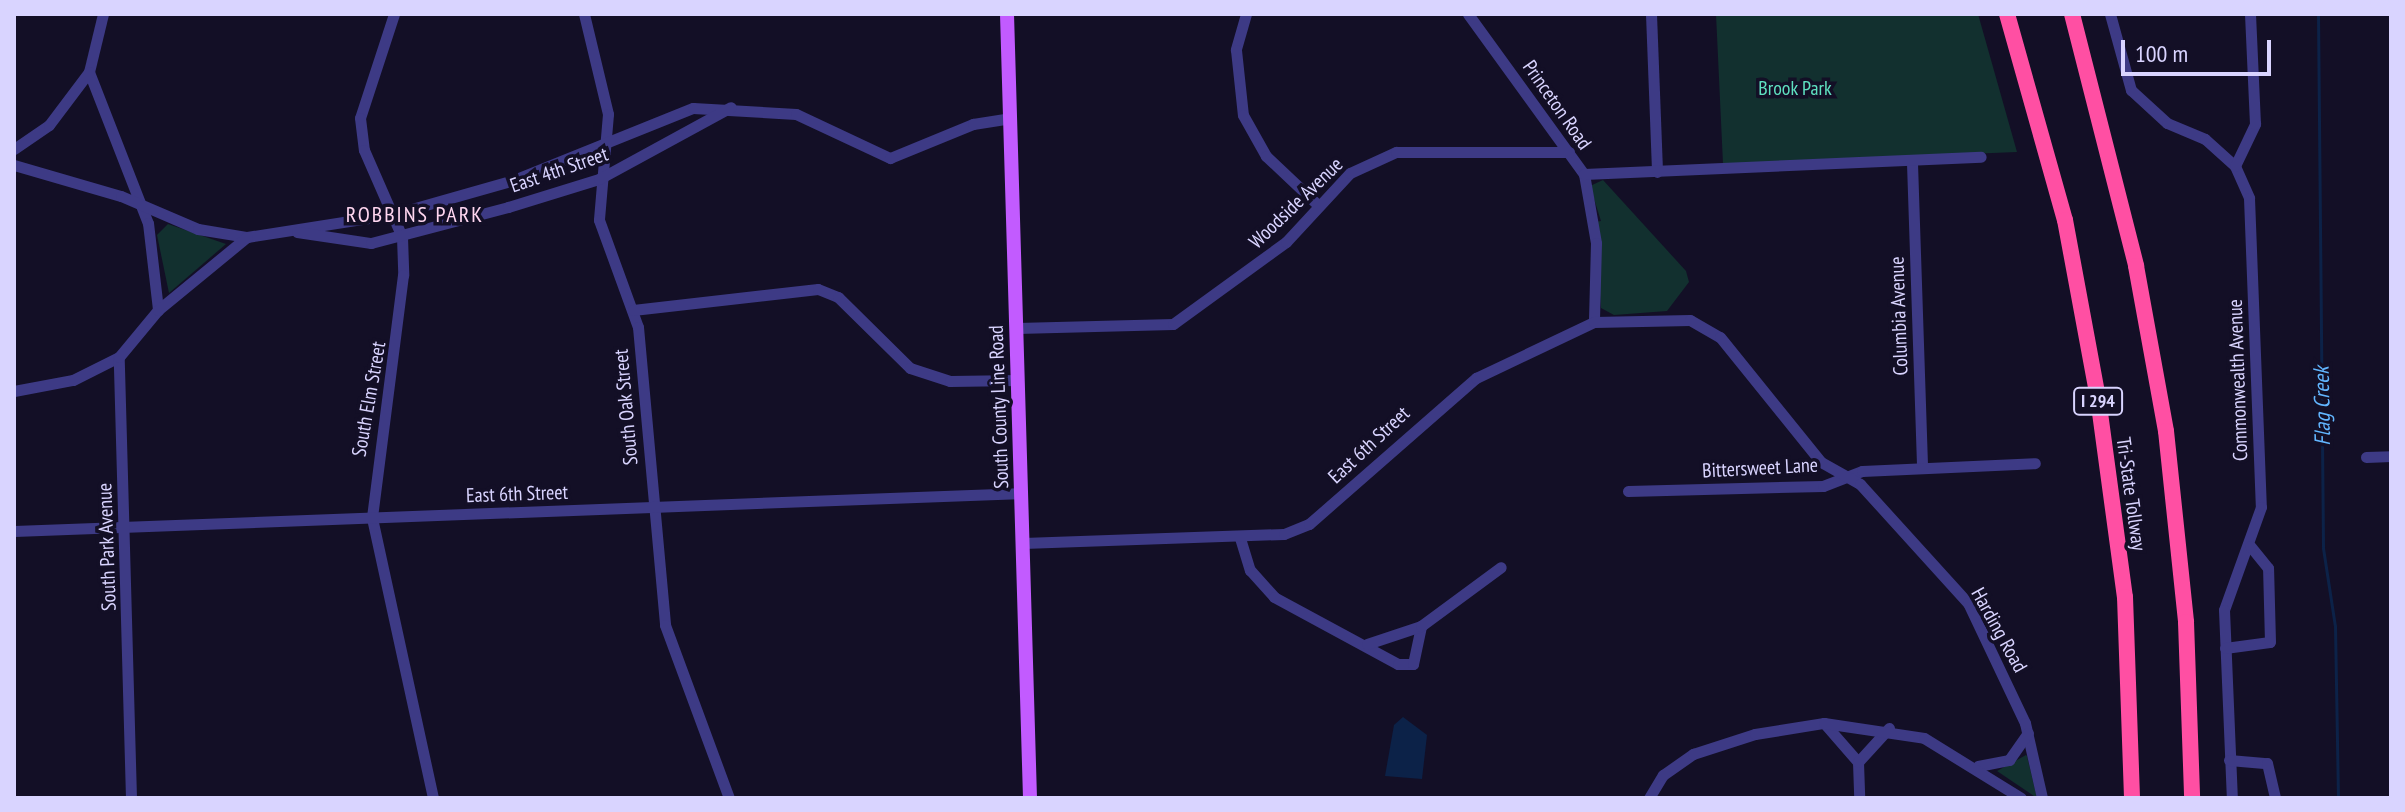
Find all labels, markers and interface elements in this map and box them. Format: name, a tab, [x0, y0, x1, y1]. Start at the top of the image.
scale bar	[2125, 24, 2275, 74]
text: 100 m	[2135, 38, 2188, 69]
street label: Princeton Road	[1518, 56, 1596, 154]
park label: Brook Park	[1758, 76, 1832, 100]
street label: East 4th Street	[507, 142, 611, 198]
street label: Woodside Avenue	[1244, 152, 1348, 254]
district label: ROBBINS PARK	[346, 202, 484, 228]
street label: Columbia Avenue	[1885, 256, 1913, 376]
street label: Commonwealth Avenue	[2223, 298, 2253, 462]
street label: South County Line Road	[984, 324, 1014, 490]
street label: South Elm Street	[347, 340, 391, 458]
street label: South Oak Street	[609, 348, 643, 466]
water label: Flag Creek	[2308, 366, 2336, 446]
road number: I 294	[2072, 387, 2124, 415]
street label: East 6th Street	[1324, 401, 1414, 489]
street label: Tri-State Tollway	[2111, 435, 2151, 553]
street label: Bittersweet Lane	[1702, 453, 1818, 483]
street label: East 6th Street	[466, 480, 568, 508]
street label: South Park Avenue	[93, 482, 121, 612]
street label: Harding Road	[1966, 584, 2032, 676]

